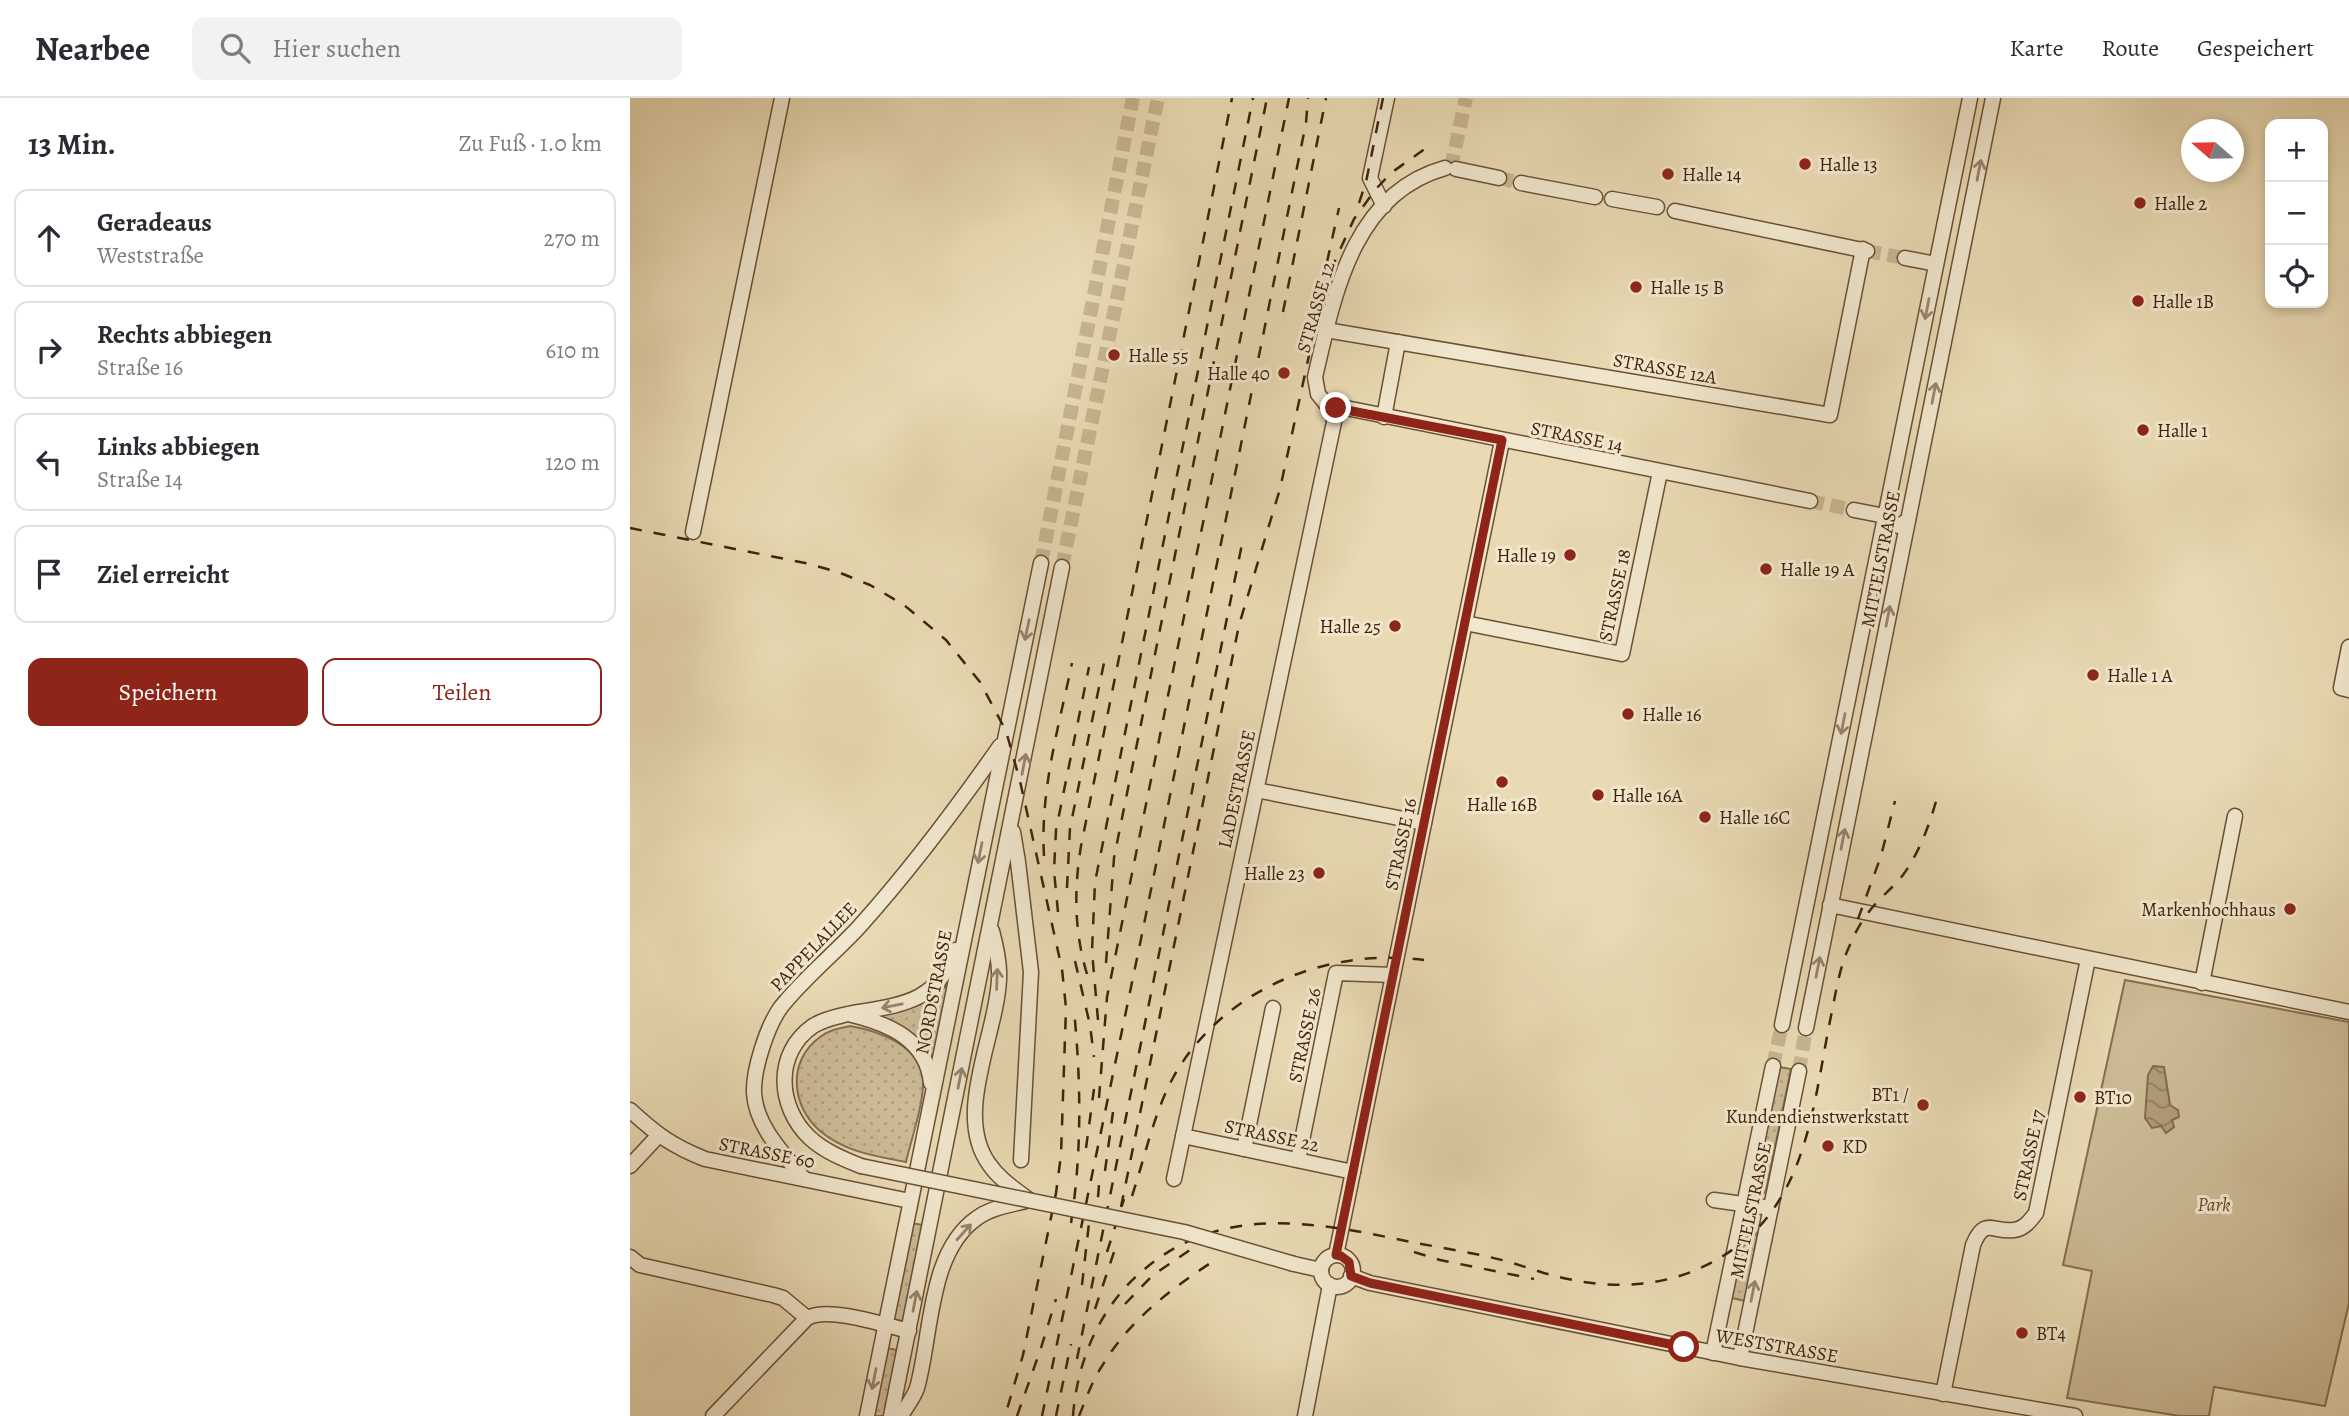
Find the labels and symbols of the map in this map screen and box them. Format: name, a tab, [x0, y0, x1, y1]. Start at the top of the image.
north arrow	[2181, 119, 2244, 182]
place label: Halle 13	[1819, 152, 1878, 178]
marker: Halle 13	[1797, 156, 1813, 172]
one-way arrow	[1972, 159, 1986, 182]
place label: Halle 14	[1682, 162, 1742, 188]
marker: Halle 14	[1660, 166, 1676, 182]
place label: Halle 2	[2154, 191, 2207, 217]
marker: Halle 2	[2132, 195, 2148, 211]
street label: STRASSE 12	[1291, 259, 1341, 356]
place label: Halle 15 B	[1650, 275, 1724, 301]
marker: Halle 15 B	[1628, 279, 1644, 295]
place label: Halle 1B	[2152, 289, 2214, 315]
marker: Halle 1B	[2130, 293, 2146, 309]
one-way arrow	[1920, 297, 1934, 320]
place label: Halle 55	[1128, 343, 1189, 369]
marker: Halle 55	[1106, 347, 1122, 363]
street label: STRASSE 12A	[1611, 347, 1720, 391]
place label: Halle 40	[1207, 361, 1270, 387]
marker: Halle 40	[1276, 365, 1292, 381]
one-way arrow	[1927, 382, 1941, 405]
route end	[1320, 392, 1351, 423]
street label: STRASSE 14	[1528, 415, 1626, 459]
place label: Halle 1	[2157, 418, 2208, 444]
marker: Halle 1	[2135, 422, 2151, 438]
street label: MITTELSTRASSE	[1855, 489, 1907, 630]
place label: Halle 19	[1497, 543, 1556, 569]
marker: Halle 19	[1562, 547, 1578, 563]
street label: STRASSE 18	[1592, 547, 1637, 644]
place label: Halle 19 A	[1780, 557, 1855, 583]
marker: Halle 19 A	[1758, 561, 1774, 577]
one-way arrow	[1882, 605, 1896, 628]
place label: Halle 25	[1319, 614, 1381, 640]
one-way arrow	[1019, 618, 1033, 641]
marker: Halle 25	[1387, 618, 1403, 634]
place label: Halle 1 A	[2107, 663, 2174, 689]
marker: Halle 1 A	[2085, 667, 2101, 683]
place label: Halle 16	[1642, 702, 1702, 728]
marker: Halle 16	[1620, 706, 1636, 722]
one-way arrow	[1836, 712, 1849, 735]
street label: LADESTRASSE	[1212, 728, 1262, 851]
one-way arrow	[1017, 753, 1031, 776]
marker: Halle 16B	[1494, 774, 1510, 790]
place label: Halle 16A	[1612, 783, 1684, 809]
marker: Halle 16A	[1590, 787, 1606, 803]
place label: Halle 16B	[1467, 792, 1537, 818]
street label: STRASSE 16	[1379, 796, 1423, 893]
place label: Halle 16C	[1719, 805, 1791, 831]
marker: Halle 16C	[1697, 809, 1713, 825]
one-way arrow	[1837, 828, 1851, 851]
one-way arrow	[973, 841, 987, 864]
place label: Halle 23	[1244, 861, 1305, 887]
marker: Halle 23	[1311, 865, 1327, 881]
street label: PAPPELALLEE	[764, 896, 863, 997]
place label: Markenhochhaus	[2141, 897, 2276, 923]
marker: Markenhochhaus	[2282, 901, 2298, 917]
street label: NORDSTRASSE	[909, 928, 959, 1057]
one-way arrow	[1812, 956, 1825, 979]
one-way arrow	[991, 968, 1004, 991]
street label: STRASSE 26	[1282, 985, 1328, 1085]
one-way arrow	[881, 1000, 904, 1014]
one-way arrow	[953, 1067, 967, 1090]
place label: BT1 / Kundendienstwerkstatt	[1726, 1082, 1909, 1130]
place label: BT10	[2094, 1085, 2132, 1111]
marker: BT10	[2072, 1089, 2088, 1105]
marker: BT1 / Kundendienstwerkstatt	[1915, 1097, 1931, 1113]
street label: STRASSE 17	[2007, 1107, 2051, 1203]
street label: STRASSE 22	[1222, 1113, 1322, 1159]
street label: STRASSE 60	[717, 1131, 817, 1175]
place label: KD	[1842, 1134, 1867, 1160]
marker: KD	[1820, 1138, 1836, 1154]
street label: MITTELSTRASSE	[1724, 1140, 1778, 1281]
park label: Park	[2198, 1192, 2230, 1218]
one-way arrow	[956, 1223, 972, 1241]
one-way arrow	[1747, 1280, 1761, 1303]
one-way arrow	[908, 1290, 922, 1313]
place label: BT4	[2036, 1321, 2066, 1347]
street label: WESTSTRASSE	[1713, 1322, 1840, 1370]
marker: BT4	[2014, 1325, 2030, 1341]
route start	[1668, 1331, 1699, 1362]
one-way arrow	[867, 1367, 881, 1390]

